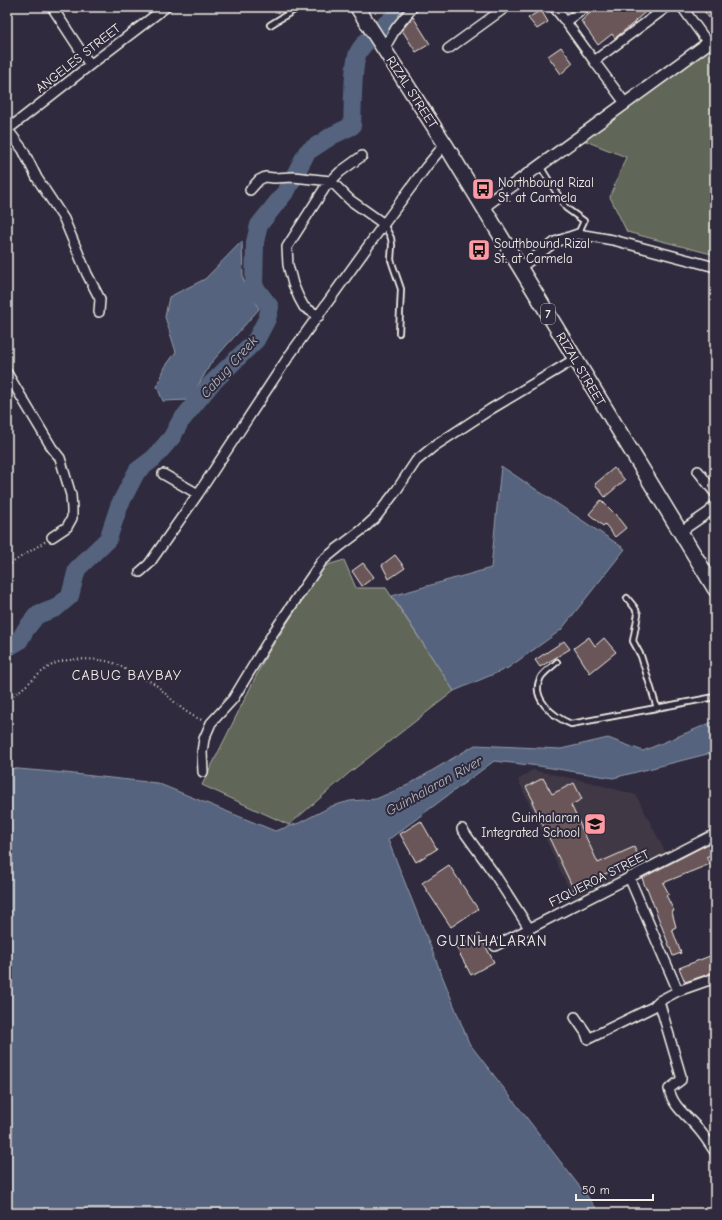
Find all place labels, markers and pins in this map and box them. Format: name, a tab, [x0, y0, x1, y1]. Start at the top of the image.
place label: Northbound Rizal St. at Carmela	[498, 175, 594, 205]
bus stop icon: Northbound Rizal St. at Carmela	[470, 176, 496, 202]
place label: Southbound Rizal St. at Carmela	[494, 236, 590, 266]
bus stop icon: Southbound Rizal St. at Carmela	[466, 237, 492, 263]
place label: Guinhalaran Integrated School	[481, 810, 580, 840]
school or university icon: Guinhalaran Integrated School	[582, 811, 608, 837]

